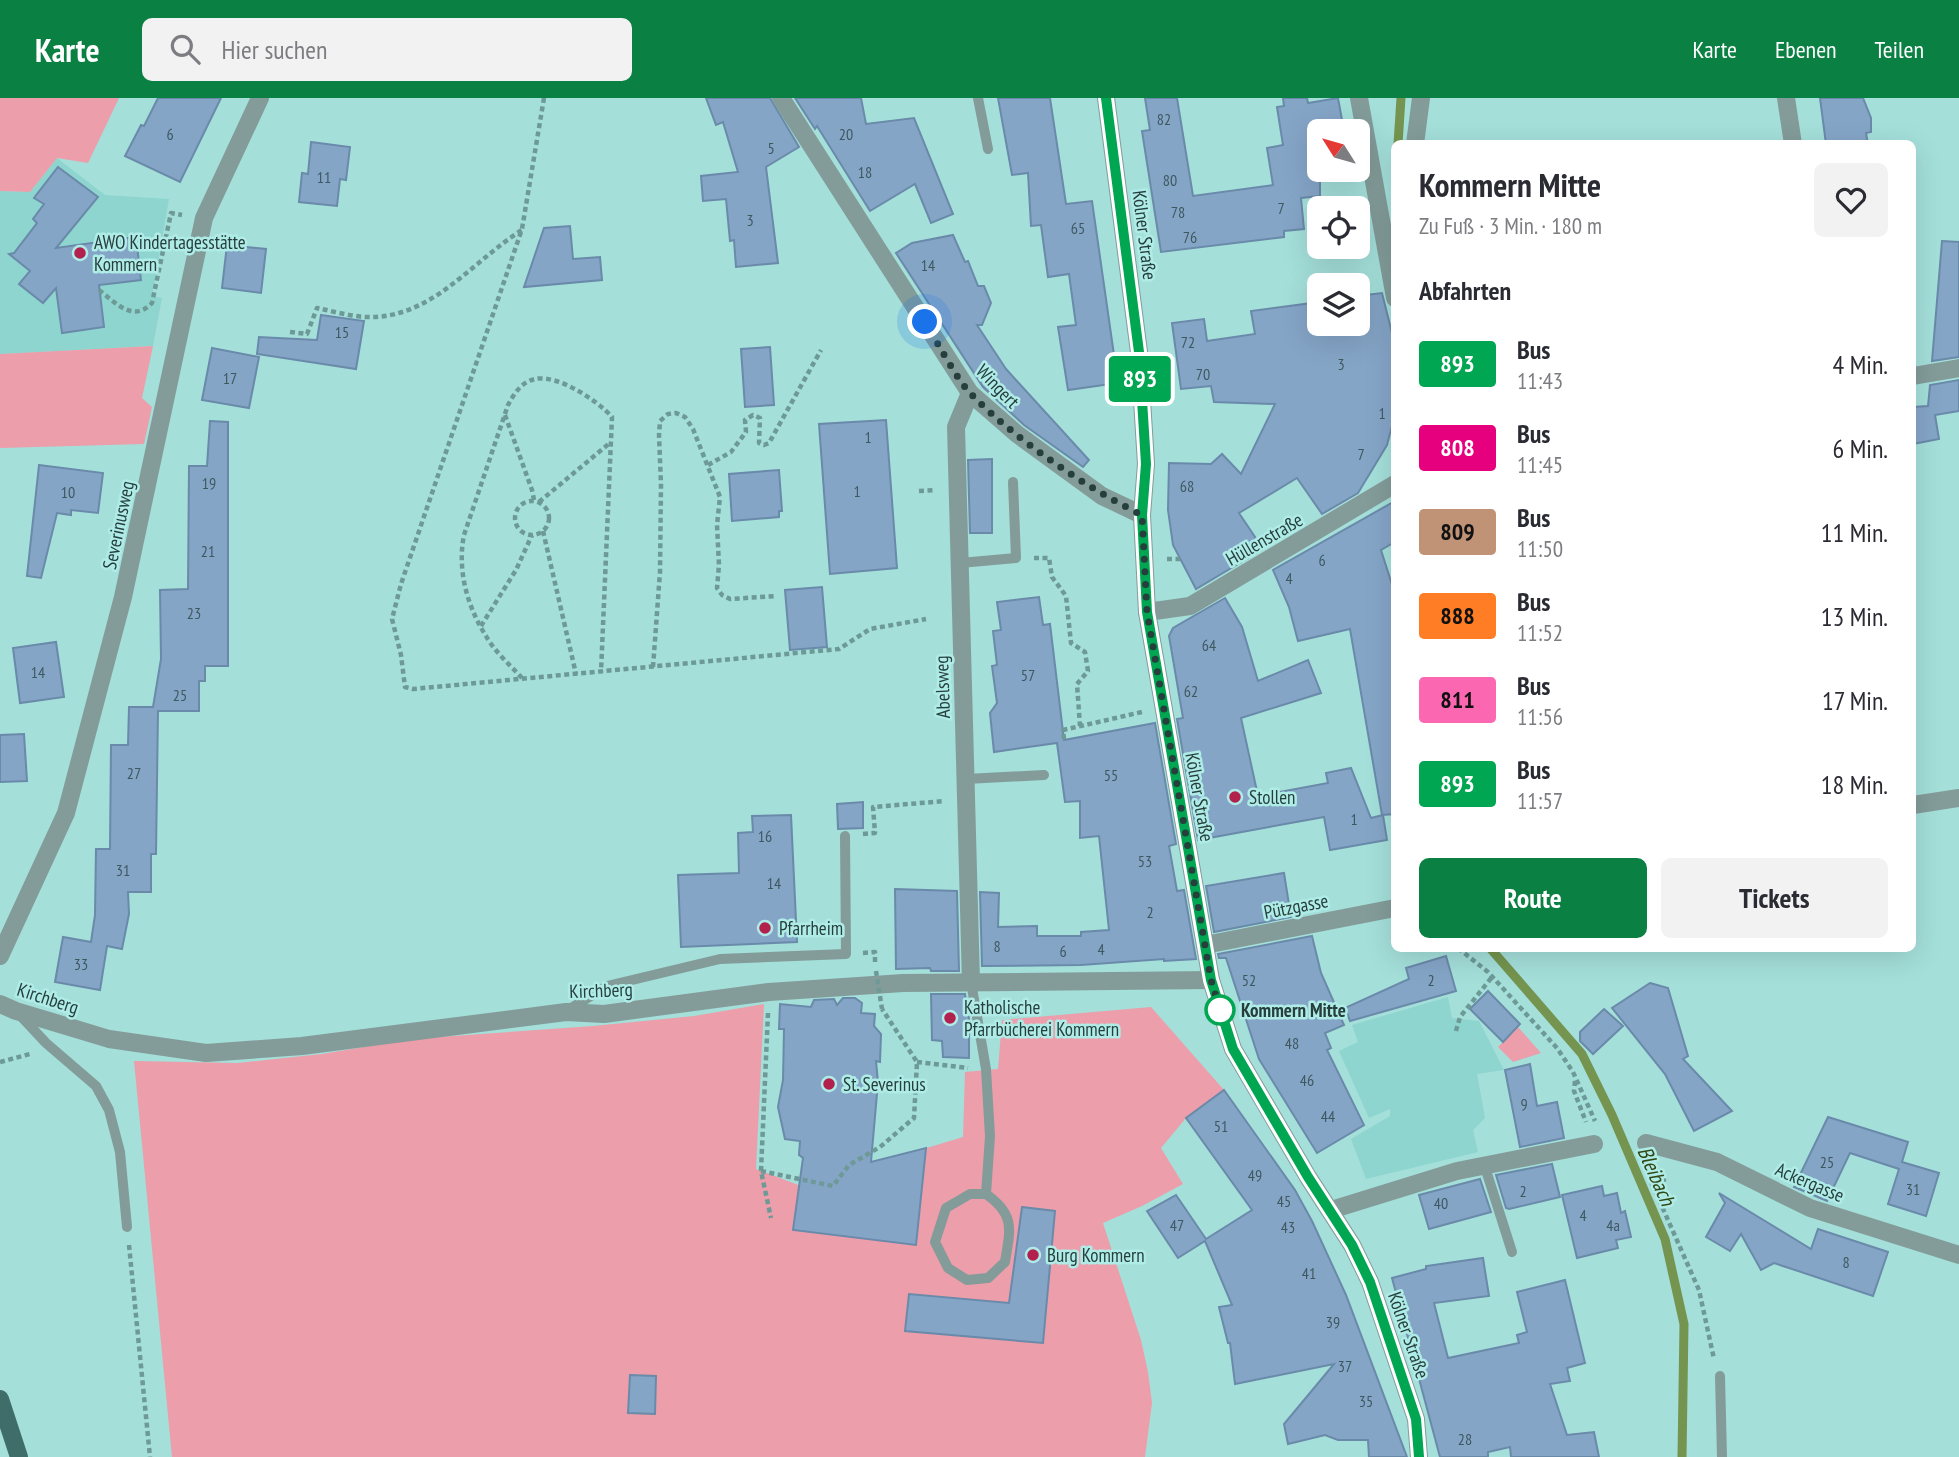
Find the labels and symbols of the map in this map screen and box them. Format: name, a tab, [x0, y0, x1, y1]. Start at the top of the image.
house number: 82	[1157, 109, 1171, 129]
north arrow	[1307, 119, 1370, 182]
house number: 6	[166, 124, 174, 144]
house number: 20	[839, 124, 853, 144]
house number: 5	[767, 138, 775, 158]
house number: 18	[858, 162, 872, 182]
house number: 11	[317, 167, 331, 187]
house number: 80	[1163, 170, 1177, 190]
street label: Kölner Straße	[1128, 189, 1162, 281]
house number: 7	[1277, 198, 1285, 218]
house number: 78	[1171, 202, 1185, 222]
house number: 3	[746, 210, 754, 230]
house number: 65	[1071, 218, 1085, 238]
house number: 76	[1183, 227, 1197, 247]
place label: AWO Kindertagesstätte Kommern	[94, 230, 246, 276]
marker: AWO Kindertagesstätte Kommern	[72, 245, 88, 261]
house number: 14	[921, 255, 935, 275]
your location	[907, 304, 942, 339]
house number: 15	[335, 322, 349, 342]
house number: 72	[1181, 332, 1195, 352]
house number: 3	[1337, 354, 1345, 374]
line badge: 893	[1100, 356, 1180, 402]
street label: Wingert	[971, 359, 1025, 414]
house number: 70	[1196, 364, 1210, 384]
house number: 17	[223, 368, 237, 388]
house number: 1	[1378, 403, 1386, 423]
house number: 1	[864, 427, 872, 447]
house number: 7	[1357, 444, 1365, 464]
house number: 19	[202, 473, 216, 493]
house number: 68	[1180, 476, 1194, 496]
street label: Severinusweg	[97, 478, 139, 572]
house number: 1	[853, 481, 861, 501]
house number: 10	[61, 482, 75, 502]
street label: Hüllenstraße	[1221, 507, 1307, 571]
house number: 21	[201, 541, 215, 561]
house number: 6	[1318, 550, 1326, 570]
house number: 4	[1285, 568, 1293, 588]
house number: 23	[187, 603, 201, 623]
house number: 64	[1202, 635, 1216, 655]
street label: Abelsweg	[929, 655, 955, 719]
house number: 14	[31, 662, 45, 682]
house number: 57	[1021, 665, 1035, 685]
house number: 62	[1184, 681, 1198, 701]
house number: 25	[173, 685, 187, 705]
street label: Kölner Straße	[1180, 751, 1220, 844]
house number: 27	[127, 763, 141, 783]
house number: 55	[1104, 765, 1118, 785]
place label: Stollen	[1249, 785, 1295, 809]
marker: Stollen	[1227, 789, 1243, 805]
house number: 1	[1350, 809, 1358, 829]
house number: 16	[758, 826, 772, 846]
house number: 53	[1138, 851, 1152, 871]
house number: 31	[116, 860, 130, 880]
house number: 14	[767, 873, 781, 893]
street label: Pützgasse	[1262, 888, 1330, 924]
house number: 2	[1146, 902, 1154, 922]
place label: Pfarrheim	[779, 916, 843, 940]
marker: Pfarrheim	[757, 920, 773, 936]
house number: 8	[993, 936, 1001, 956]
house number: 4	[1097, 939, 1105, 959]
house number: 6	[1059, 941, 1067, 961]
house number: 33	[74, 954, 88, 974]
house number: 52	[1242, 970, 1256, 990]
house number: 2	[1427, 970, 1435, 990]
street label: Kirchberg	[14, 977, 82, 1019]
street label: Kirchberg	[569, 977, 633, 1003]
place label: Katholische Pfarrbücherei Kommern	[964, 995, 1119, 1041]
marker: Kommern Mitte	[1205, 995, 1235, 1025]
place label: Kommern Mitte	[1241, 998, 1346, 1022]
marker: Katholische Pfarrbücherei Kommern	[942, 1010, 958, 1026]
house number: 48	[1285, 1033, 1299, 1053]
house number: 46	[1300, 1070, 1314, 1090]
place label: St. Severinus	[843, 1072, 926, 1096]
marker: St. Severinus	[821, 1076, 837, 1092]
house number: 9	[1520, 1094, 1528, 1114]
house number: 44	[1321, 1106, 1335, 1126]
house number: 51	[1214, 1116, 1228, 1136]
water label: Bleibach	[1631, 1142, 1682, 1211]
house number: 25	[1820, 1152, 1834, 1172]
street label: Ackergasse	[1772, 1157, 1848, 1207]
house number: 49	[1248, 1165, 1262, 1185]
house number: 31	[1906, 1179, 1920, 1199]
house number: 2	[1519, 1181, 1527, 1201]
house number: 45	[1277, 1191, 1291, 1211]
house number: 40	[1434, 1193, 1448, 1213]
house number: 4	[1579, 1205, 1587, 1225]
house number: 47	[1170, 1215, 1184, 1235]
house number: 4a	[1606, 1215, 1620, 1235]
house number: 43	[1281, 1217, 1295, 1237]
place label: Burg Kommern	[1047, 1243, 1145, 1267]
marker: Burg Kommern	[1025, 1247, 1041, 1263]
house number: 8	[1842, 1252, 1850, 1272]
house number: 41	[1302, 1263, 1316, 1283]
street label: Kölner Straße	[1383, 1289, 1435, 1382]
house number: 39	[1326, 1312, 1340, 1332]
house number: 37	[1338, 1356, 1352, 1376]
house number: 35	[1359, 1391, 1373, 1411]
house number: 28	[1458, 1429, 1472, 1449]

